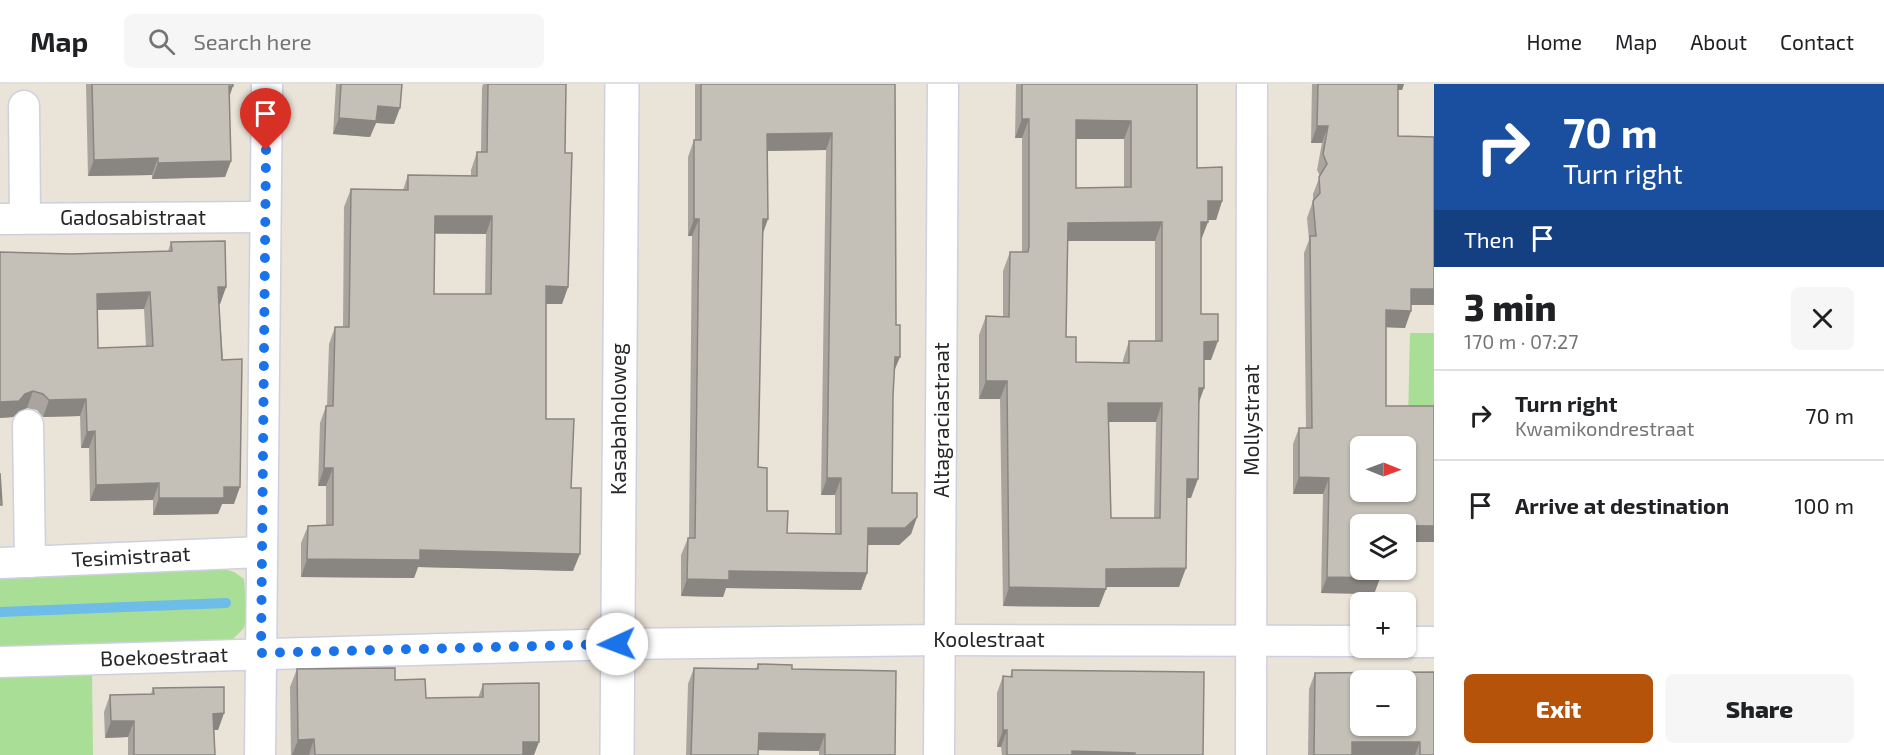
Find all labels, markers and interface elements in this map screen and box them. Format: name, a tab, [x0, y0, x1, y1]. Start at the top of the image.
search box	[124, 14, 544, 68]
text: Map	[30, 24, 88, 58]
icon: search	[145, 25, 178, 58]
text: Search here	[193, 28, 312, 54]
text: Home	[1526, 29, 1582, 54]
text: Map	[1615, 29, 1657, 54]
text: About	[1690, 29, 1747, 54]
text: Contact	[1780, 29, 1854, 54]
pin	[240, 88, 291, 150]
icon: arrive	[249, 97, 282, 130]
text: 70 m	[1563, 106, 1658, 156]
icon: right	[1464, 108, 1542, 186]
text: Turn right	[1563, 157, 1683, 189]
street label: Gadosabistraat	[60, 204, 206, 229]
icon: arrive	[1526, 222, 1559, 255]
text: Then	[1464, 226, 1514, 252]
text: 3 min	[1464, 285, 1557, 328]
button: close	[1791, 287, 1854, 350]
text: 170 m · 07:27	[1464, 329, 1578, 353]
street label: Altagraciastraat	[928, 342, 953, 498]
street label: Kasabaholoweg	[605, 343, 630, 495]
street label: Mollystraat	[1238, 364, 1263, 476]
text: Turn right	[1515, 390, 1617, 416]
icon: right	[1464, 399, 1497, 432]
text: 70 m	[1805, 402, 1854, 428]
text: Kwamikondrestraat	[1515, 416, 1694, 440]
north arrow	[1350, 436, 1416, 502]
map controls	[1350, 436, 1416, 736]
icon: arrive	[1464, 489, 1497, 522]
text: Arrive at destination	[1515, 492, 1729, 518]
text: 100 m	[1795, 492, 1854, 518]
button: layers	[1350, 514, 1416, 580]
street label: Tesimistraat	[71, 540, 191, 571]
button: +	[1350, 592, 1416, 658]
position arrow	[585, 612, 649, 676]
street label: Koolestraat	[933, 626, 1045, 651]
street label: Boekoestraat	[100, 641, 228, 670]
button: −	[1350, 670, 1416, 736]
button: Exit	[1464, 674, 1653, 743]
button: Share	[1665, 674, 1854, 743]

